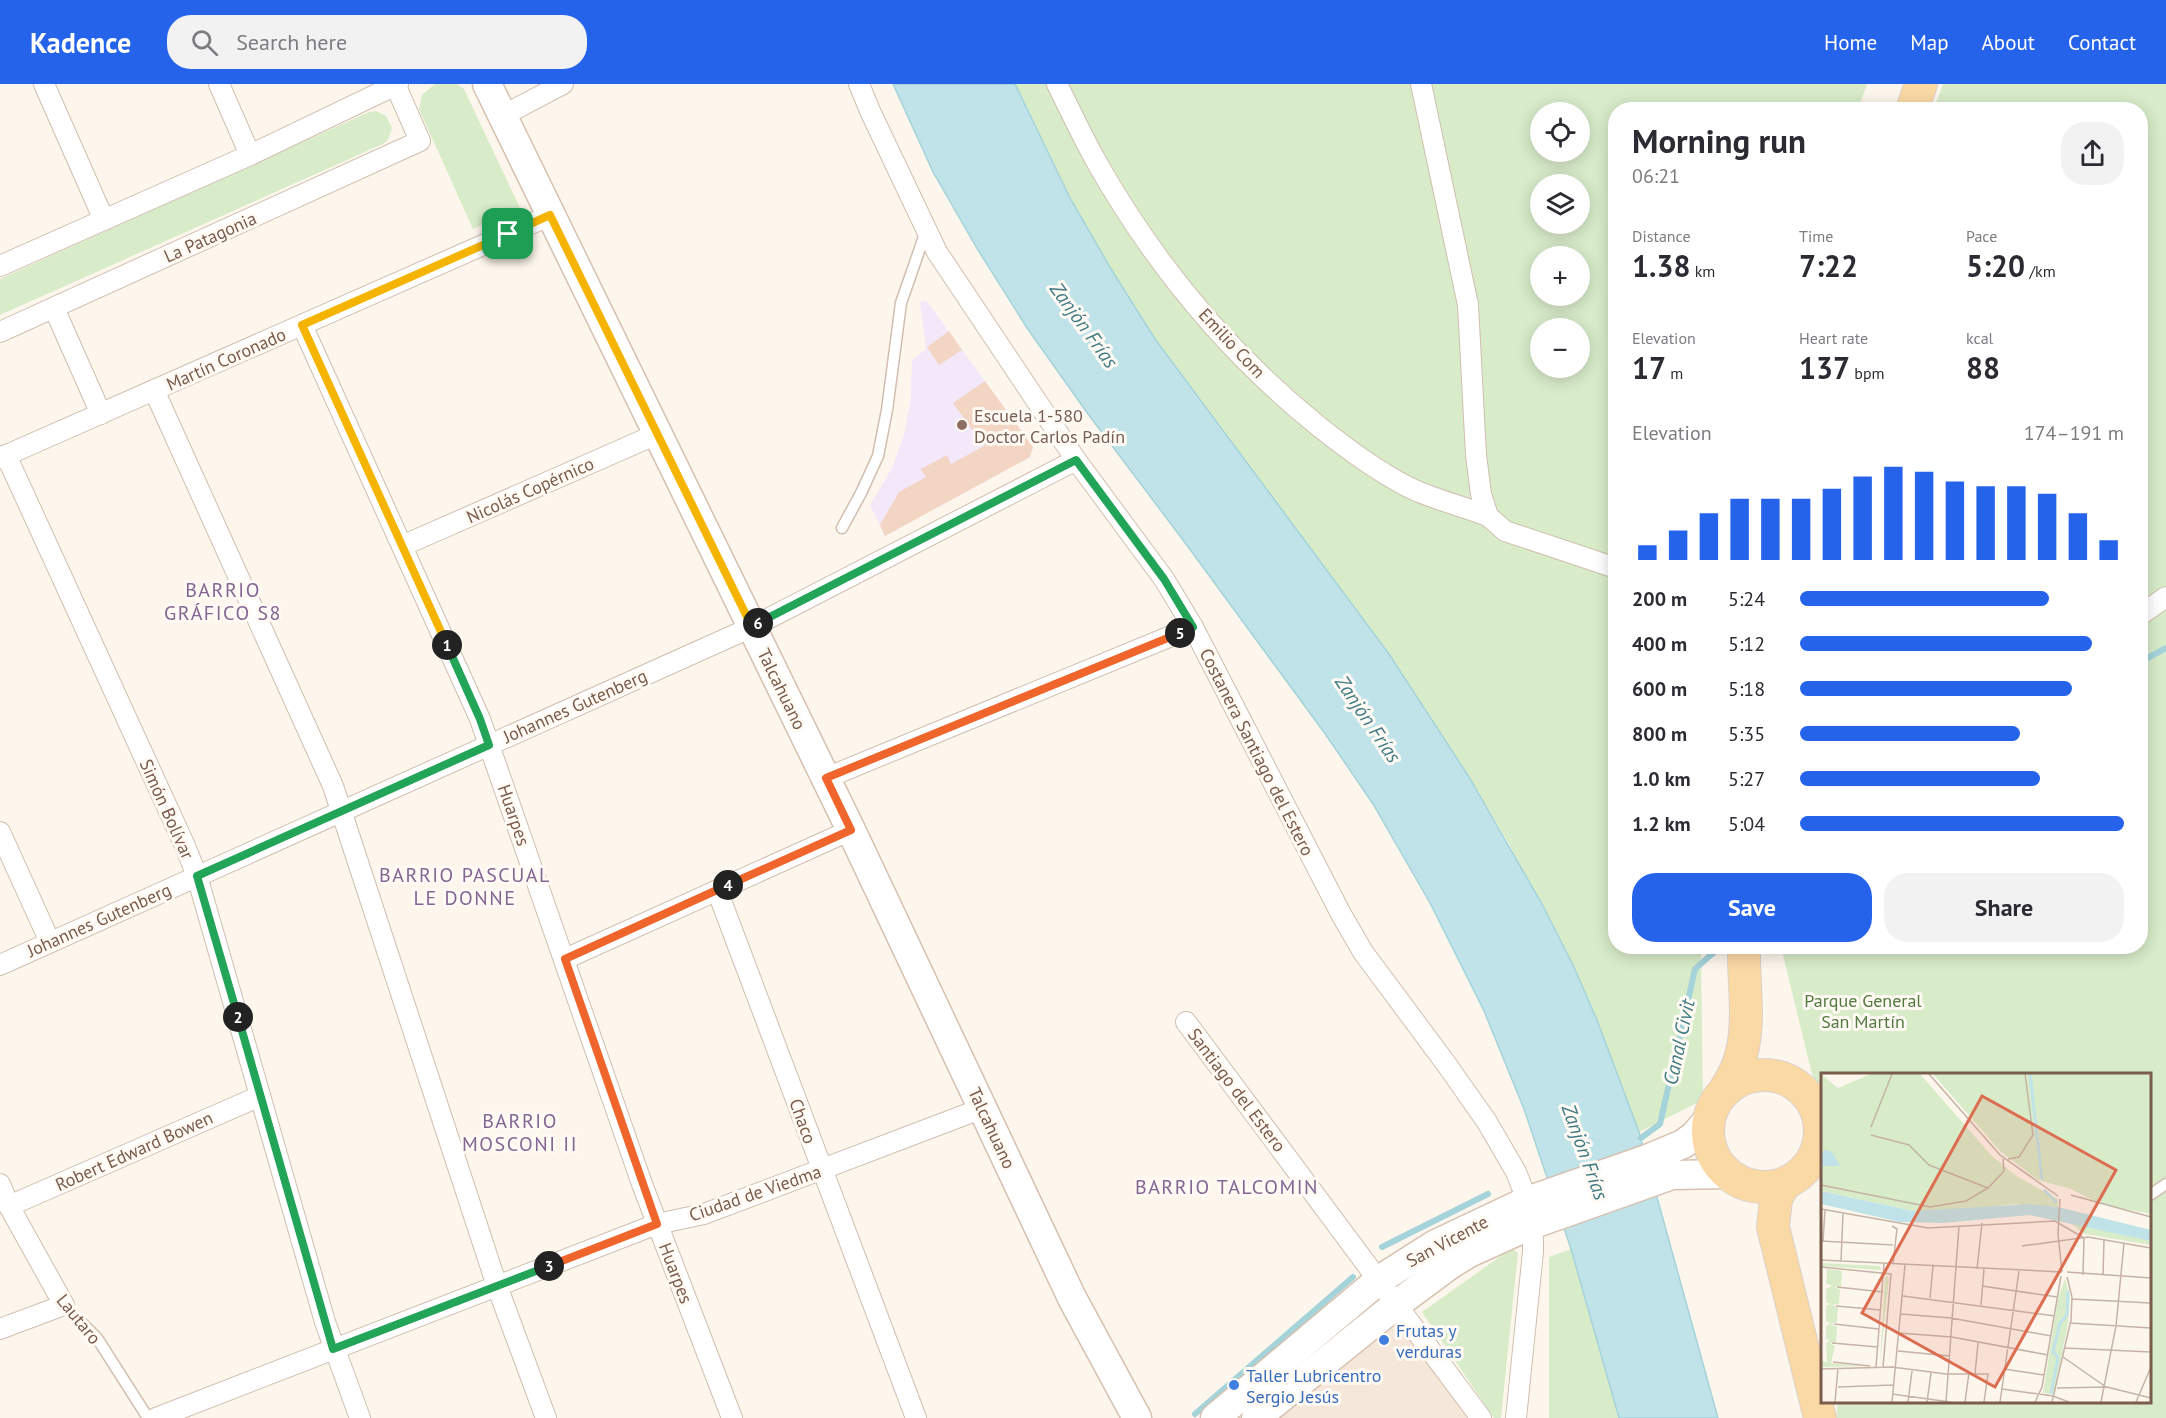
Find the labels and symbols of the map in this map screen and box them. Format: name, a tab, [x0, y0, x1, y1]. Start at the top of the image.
street label: La Patagonia	[160, 206, 260, 268]
pin	[482, 208, 533, 259]
water label: Zanjón Frías	[1043, 276, 1124, 373]
street label: Emilio Com	[1194, 303, 1270, 383]
street label: Martín Coronado	[163, 322, 289, 396]
place label: Escuela 1-580 Doctor Carlos Padín	[974, 404, 1125, 448]
marker: Escuela 1-580 Doctor Carlos Padín	[955, 418, 969, 432]
street label: Nicolás Copérnico	[463, 452, 597, 528]
district label: BARRIO GRÁFICO S8	[164, 577, 282, 626]
pin: 6	[743, 608, 773, 638]
pin: 5	[1165, 618, 1195, 648]
pin: 1	[432, 630, 462, 660]
street label: Costanera Santiago del Estero	[1195, 644, 1319, 860]
street label: Talcahuano	[753, 645, 811, 733]
street label: Johannes Gutenberg	[499, 664, 651, 748]
water label: Zanjón Frías	[1329, 669, 1407, 768]
street label: Simón Bolívar	[135, 755, 199, 863]
street label: Huarpes	[493, 781, 535, 849]
district label: BARRIO PASCUAL LE DONNE	[379, 862, 551, 911]
pin: 4	[713, 870, 743, 900]
street label: Johannes Gutenberg	[23, 878, 175, 962]
park label: Parque General San Martín	[1804, 989, 1922, 1033]
water label: Canal Civit	[1657, 995, 1701, 1087]
pin: 2	[223, 1002, 253, 1032]
street label: Santiago del Estero	[1183, 1023, 1291, 1157]
inset map	[1821, 1073, 2151, 1403]
street label: Talcahuano	[963, 1084, 1021, 1172]
street label: Chaco	[784, 1095, 822, 1147]
water label: Zanjón Frías	[1555, 1100, 1614, 1204]
street label: Robert Edward Bowen	[52, 1106, 216, 1196]
district label: BARRIO MOSCONI II	[462, 1108, 578, 1157]
street label: Ciudad de Viedma	[686, 1160, 824, 1226]
district label: BARRIO TALCOMIN	[1135, 1174, 1319, 1200]
street label: San Vicente	[1402, 1210, 1492, 1272]
street label: Huarpes	[654, 1239, 698, 1307]
pin: 3	[534, 1251, 564, 1281]
street label: Lautaro	[52, 1289, 106, 1349]
place label: Frutas y verduras	[1396, 1319, 1462, 1363]
marker: Frutas y verduras	[1377, 1333, 1391, 1347]
place label: Taller Lubricentro Sergio Jesús	[1246, 1364, 1382, 1408]
marker: Taller Lubricentro Sergio Jesús	[1227, 1378, 1241, 1392]

